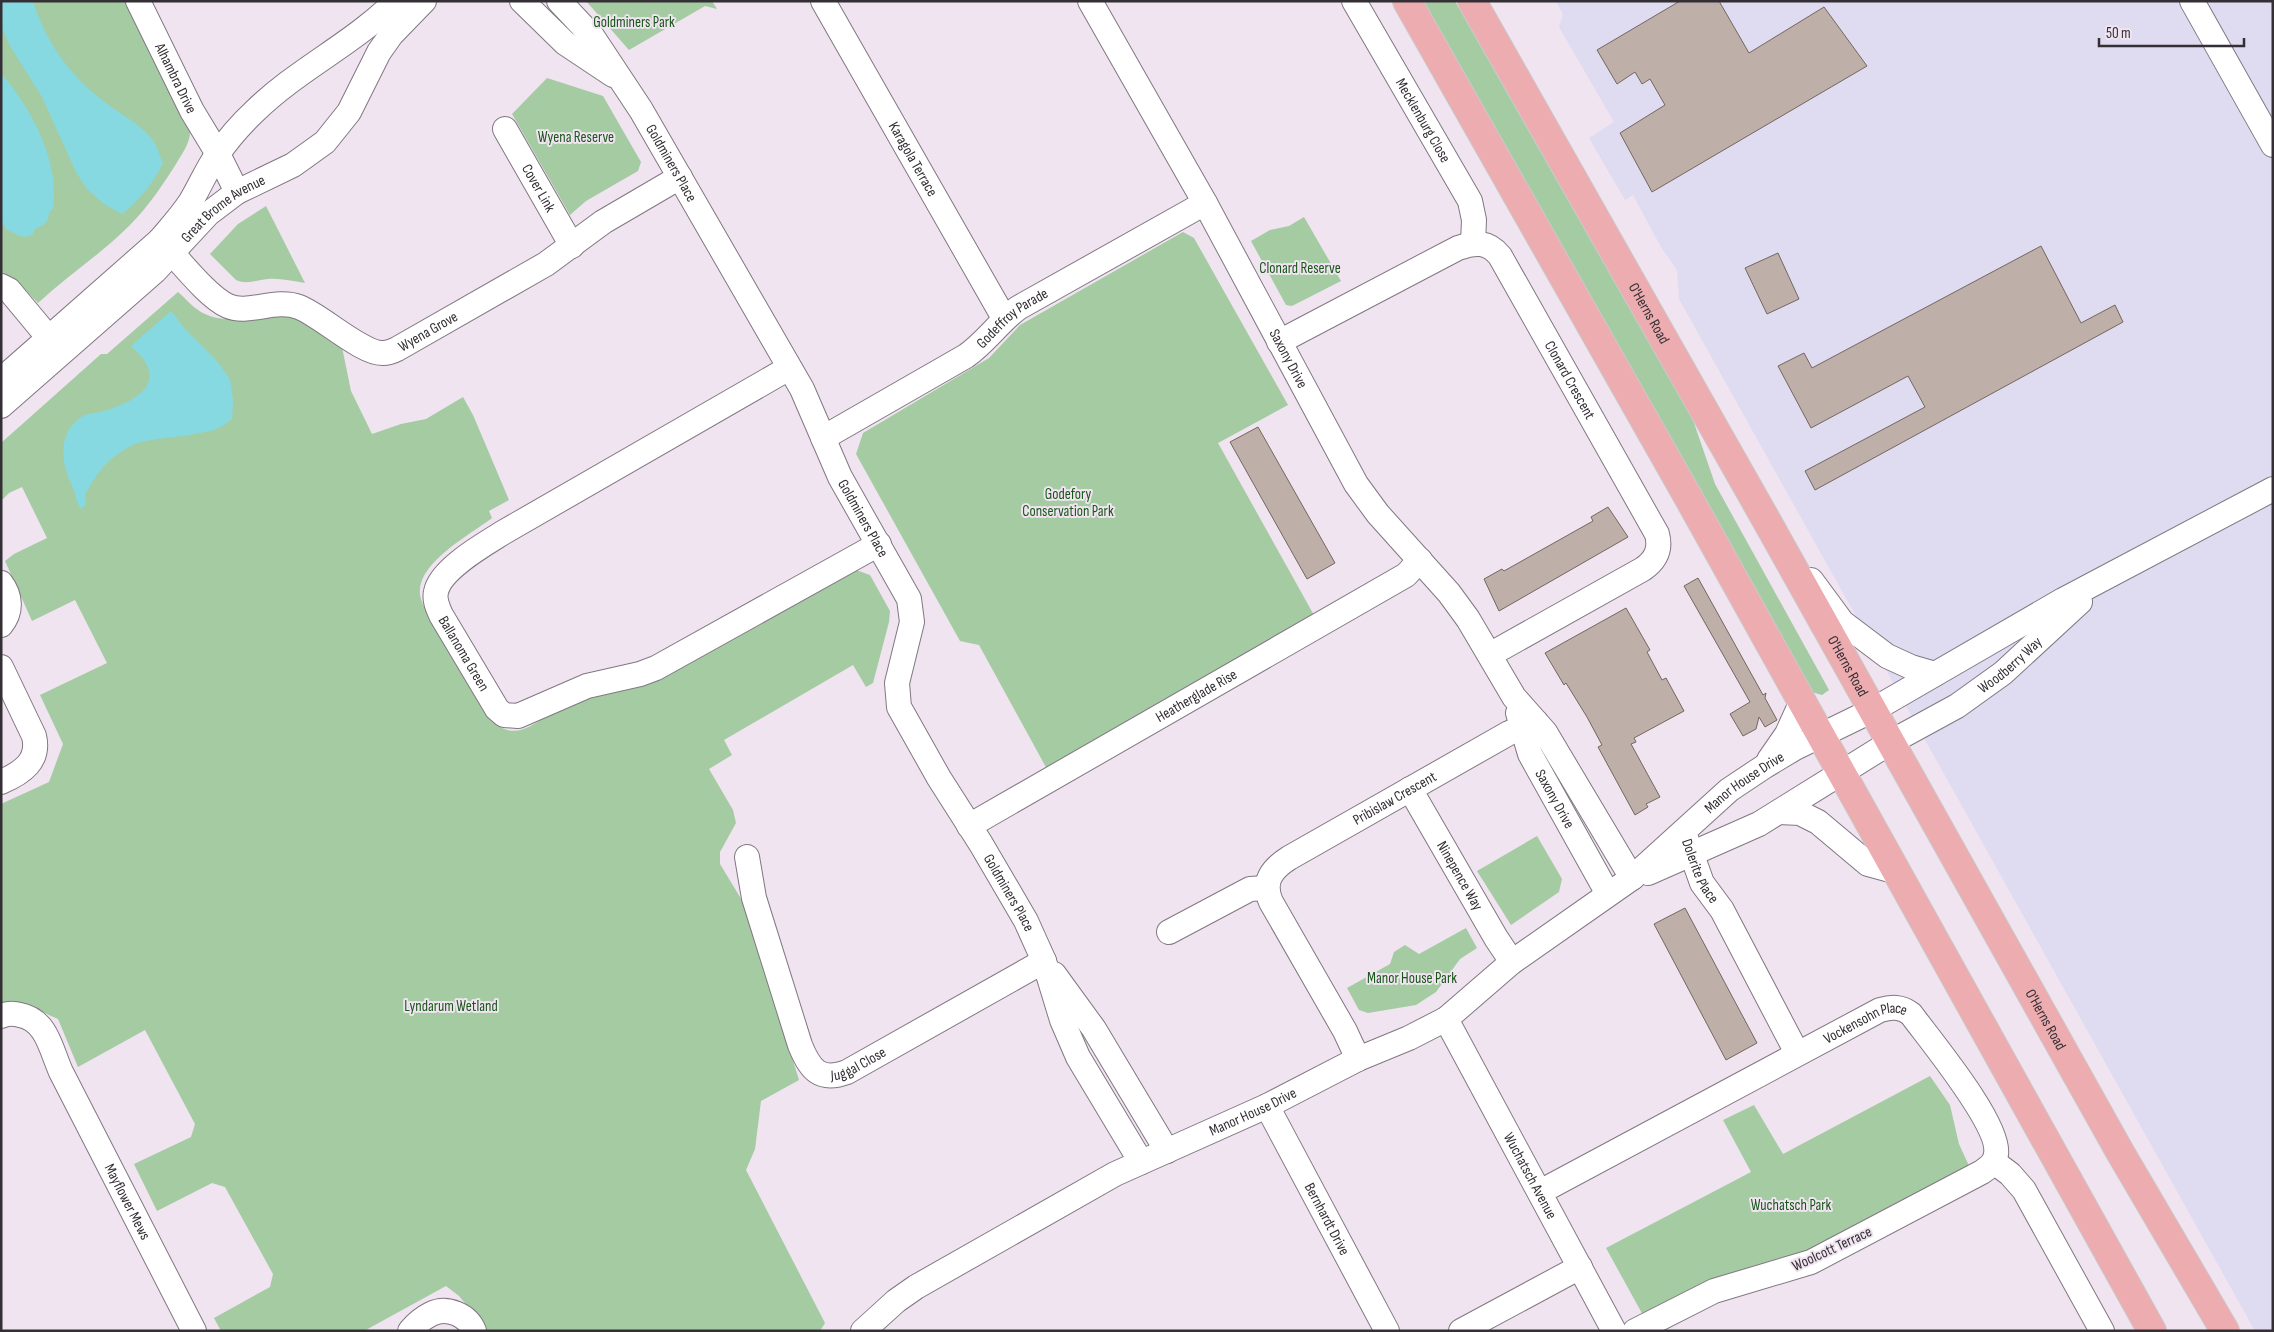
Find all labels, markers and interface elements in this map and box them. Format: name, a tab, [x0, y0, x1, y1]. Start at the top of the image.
park label: Goldminers Park	[593, 13, 675, 32]
scale bar	[2099, 15, 2244, 47]
text: 50 m	[2106, 24, 2131, 43]
street label: Alhambra Drive	[150, 39, 201, 116]
street label: Mecklenburg Close	[1391, 75, 1455, 166]
street label: Karagola Terrace	[884, 118, 942, 200]
street label: Goldminers Place	[642, 121, 701, 205]
park label: Wyena Reserve	[538, 128, 614, 147]
street label: Cover Link	[518, 161, 560, 216]
street label: Great Brome Avenue	[177, 170, 268, 247]
park label: Clonard Reserve	[1259, 259, 1341, 278]
street label: O'Herns Road	[1624, 279, 1674, 347]
street label: Godeffroy Parade	[972, 284, 1051, 352]
street label: Wyena Grove	[395, 307, 461, 356]
street label: Saxony Drive	[1265, 326, 1312, 391]
street label: Clonard Crescent	[1540, 337, 1600, 423]
street label: Goldminers Place	[834, 476, 893, 560]
park label: Godefory Conservation Park	[1022, 485, 1114, 521]
street label: Ballanoma Green	[434, 612, 494, 694]
street label: O'Herns Road	[1823, 632, 1873, 700]
street label: Woodberry Way	[1974, 632, 2046, 697]
street label: Heatherglade Rise	[1152, 665, 1240, 726]
street label: Manor House Drive	[1700, 747, 1788, 817]
street label: Saxony Drive	[1531, 766, 1579, 832]
street label: Pribislaw Crescent	[1349, 767, 1440, 829]
street label: Dolerite Place	[1677, 836, 1723, 907]
street label: Ninepence Way	[1433, 838, 1488, 914]
street label: Goldminers Place	[979, 850, 1039, 934]
park label: Manor House Park	[1367, 969, 1457, 988]
street label: O'Herns Road	[2021, 986, 2070, 1053]
park label: Lyndarum Wetland	[404, 997, 498, 1016]
street label: Vockensohn Place	[1820, 998, 1910, 1048]
street label: Juggal Close	[829, 1043, 889, 1085]
street label: Manor House Drive	[1206, 1083, 1300, 1140]
street label: Wuchatsch Avenue	[1499, 1129, 1561, 1222]
street label: Mayflower Mews	[100, 1160, 155, 1243]
street label: Bernhardt Drive	[1300, 1180, 1354, 1258]
park label: Wuchatsch Park	[1751, 1196, 1832, 1215]
street label: Woolcott Terrace	[1789, 1222, 1875, 1276]

